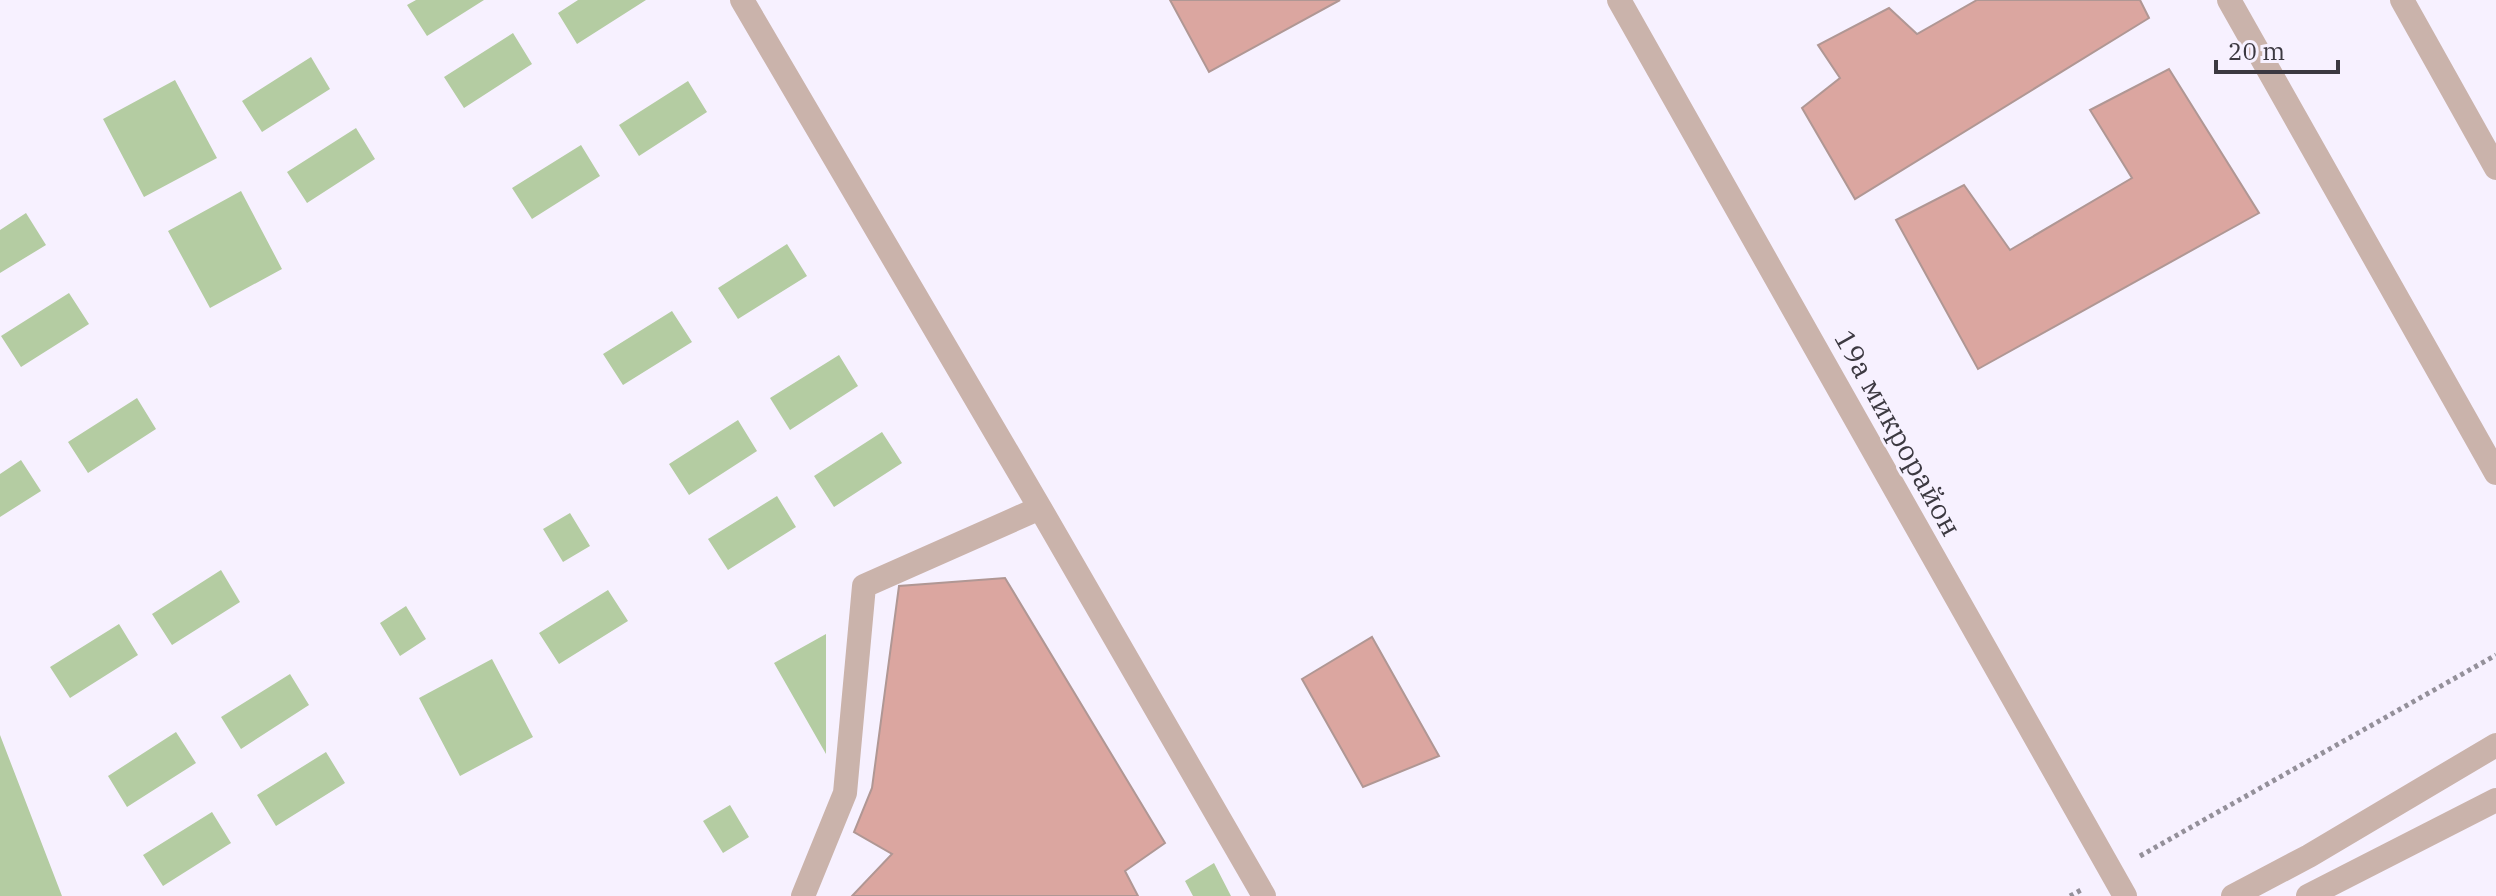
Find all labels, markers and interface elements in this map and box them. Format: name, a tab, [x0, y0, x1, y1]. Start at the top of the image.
scale bar	[2216, 24, 2338, 74]
text: 20 m	[2228, 35, 2285, 67]
street label: 19а микрорайон	[1827, 323, 1970, 542]

